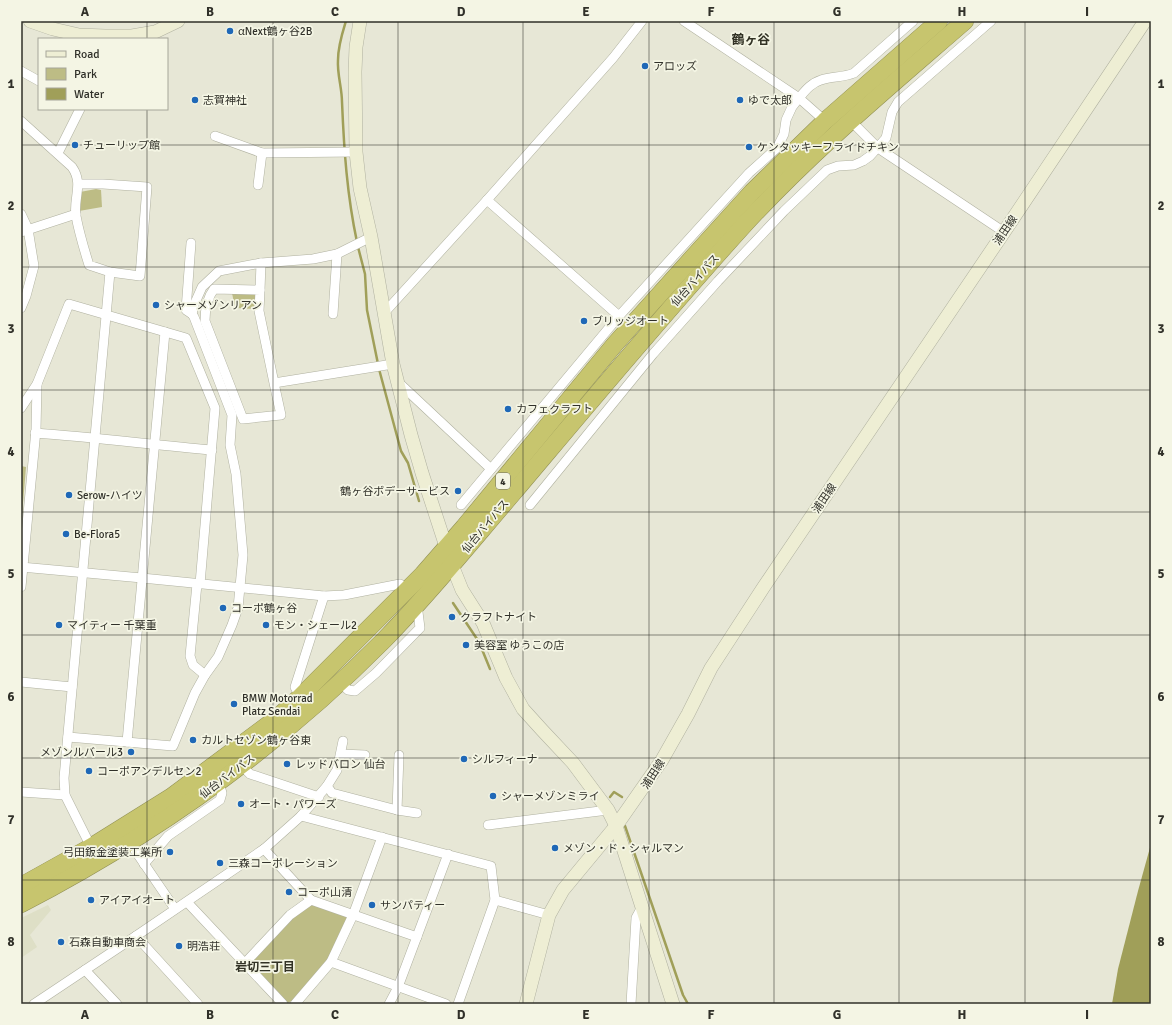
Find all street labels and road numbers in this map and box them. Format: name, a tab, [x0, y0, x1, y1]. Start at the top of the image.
street label: 浦田線	[991, 213, 1020, 248]
street label: 仙台バイパス	[669, 252, 722, 309]
road number: 4	[496, 473, 510, 489]
street label: 浦田線	[810, 481, 839, 516]
street label: 仙台バイパス	[459, 497, 512, 556]
street label: 仙台バイパス	[197, 751, 257, 801]
street label: 浦田線	[639, 757, 668, 792]

